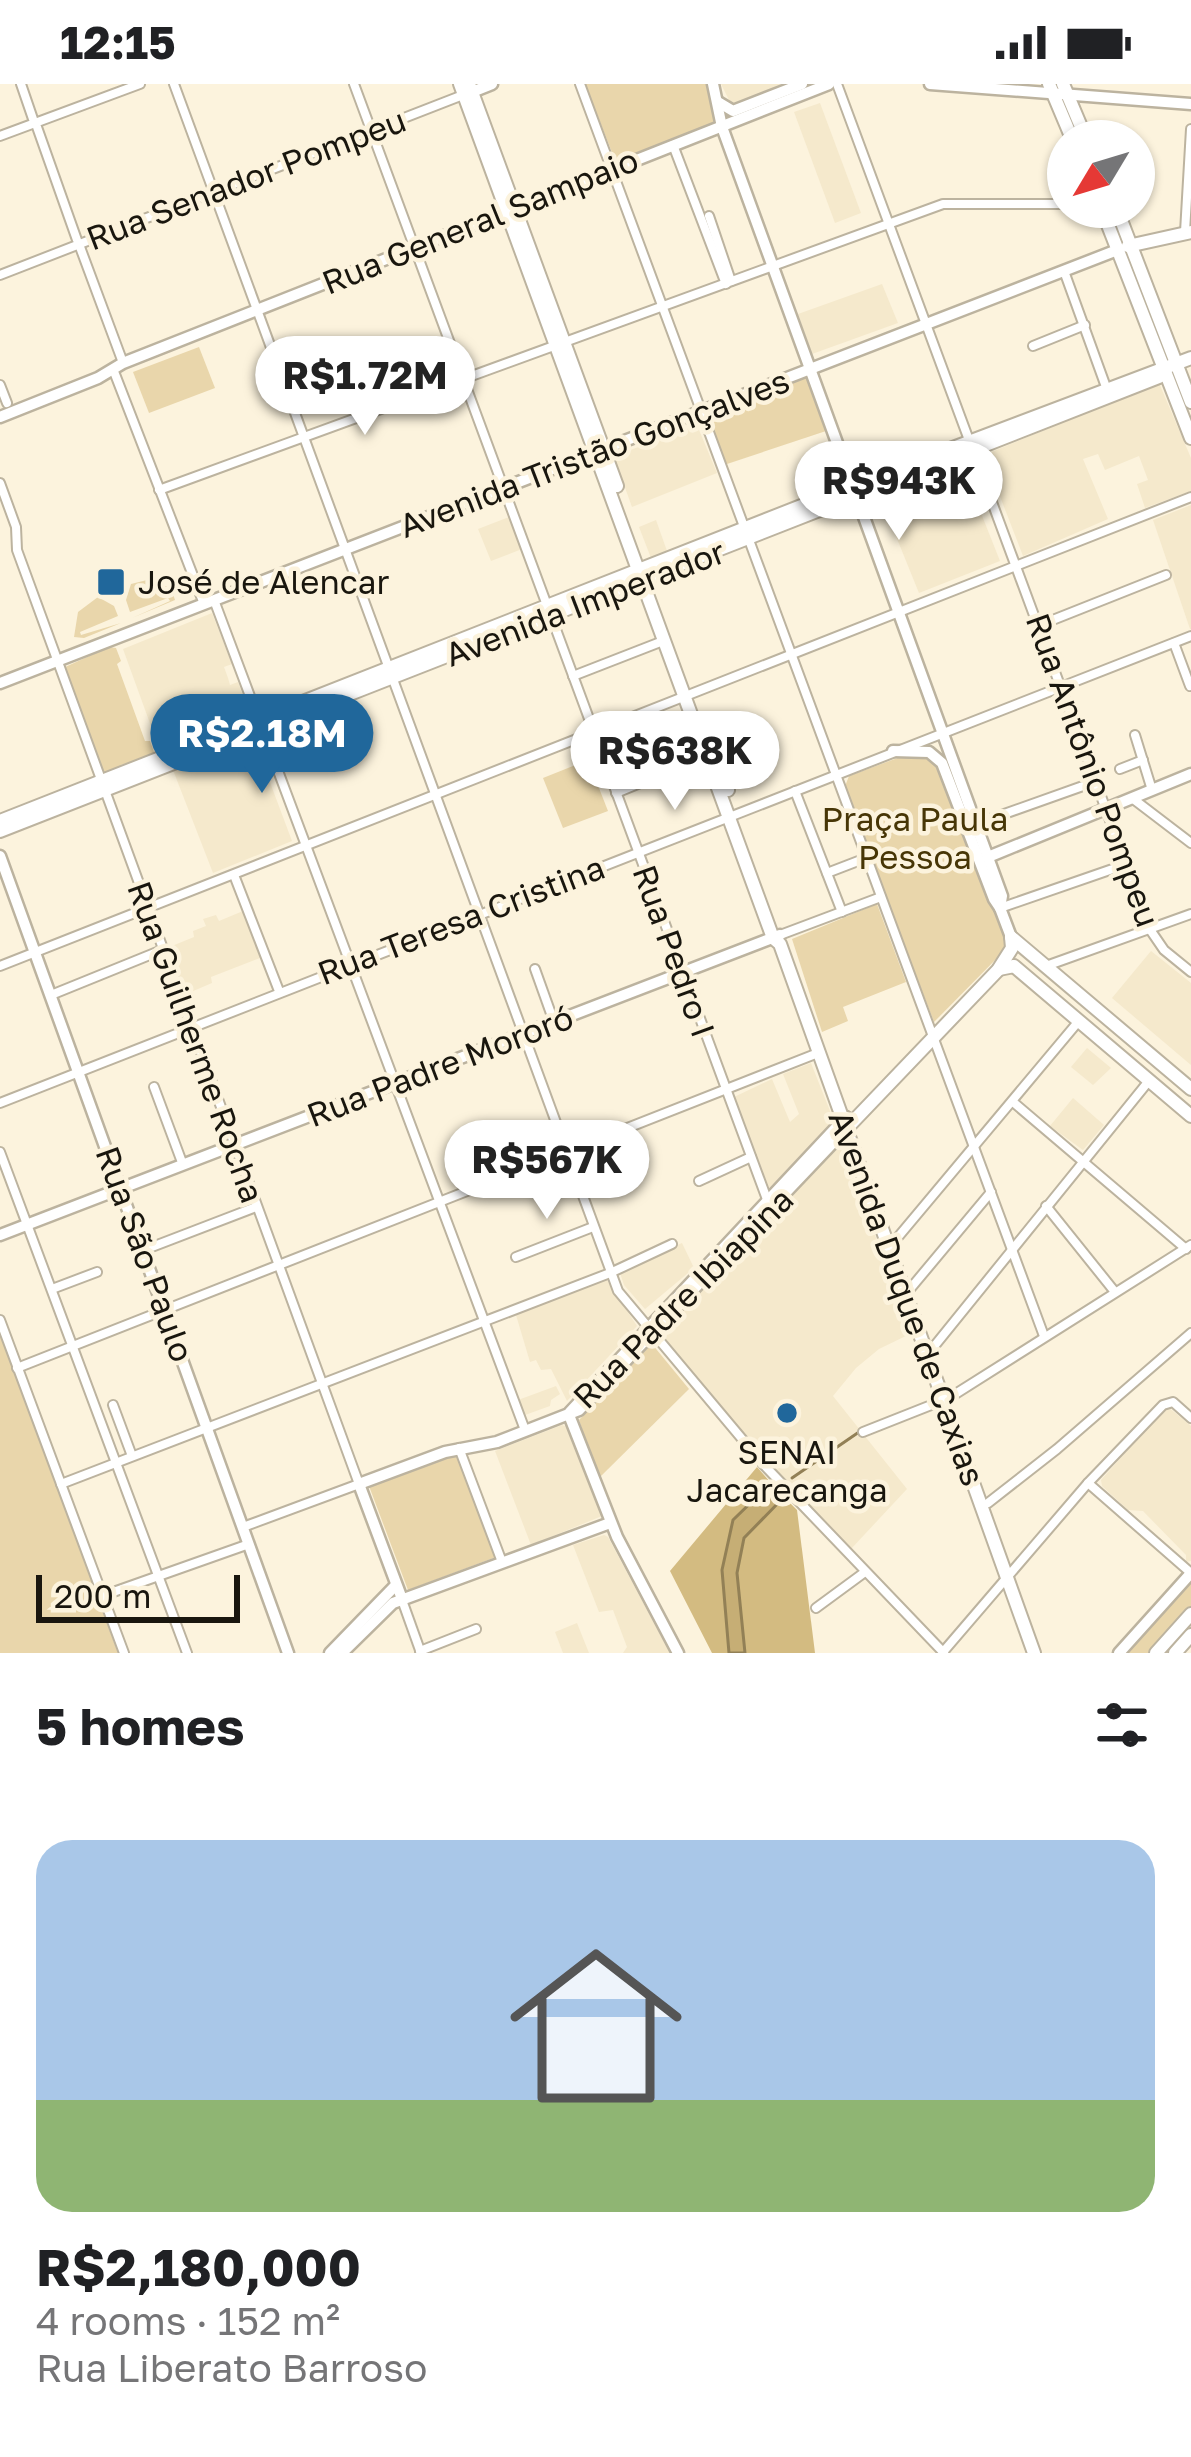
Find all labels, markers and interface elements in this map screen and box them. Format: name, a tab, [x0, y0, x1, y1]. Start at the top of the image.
text: 12:15	[60, 15, 176, 69]
street label: Rua Senador Pompeu	[81, 100, 411, 257]
north arrow	[1047, 120, 1155, 228]
map controls	[1047, 120, 1155, 228]
street label: Rua General Sampaio	[316, 139, 643, 302]
pin: R$1.72M	[254, 336, 476, 438]
text: R$1.72M	[282, 351, 448, 398]
street label: Avenida Tristão Gonçalves	[393, 360, 794, 545]
pin: R$943K	[801, 441, 997, 543]
text: R$943K	[822, 456, 976, 503]
street label: Avenida Imperador	[439, 531, 730, 674]
place label: José de Alencar	[138, 562, 389, 601]
marker: José de Alencar	[95, 566, 127, 598]
street label: Rua Antônio Pompeu	[1019, 608, 1168, 932]
pin: R$2.18M	[151, 694, 373, 796]
text: R$2.18M	[177, 709, 347, 756]
pin: R$638K	[577, 711, 773, 813]
text: R$638K	[597, 726, 753, 773]
park label: Praça Paula Pessoa	[822, 799, 1008, 876]
street label: Rua Teresa Cristina	[312, 847, 610, 992]
street label: Rua Pedro I	[625, 859, 724, 1042]
street label: Rua Guilherme Rocha	[120, 876, 273, 1208]
street label: Rua Padre Mororó	[301, 997, 578, 1134]
street label: Avenida Duque de Caxias	[821, 1105, 994, 1491]
pin: R$567K	[449, 1120, 645, 1222]
text: R$567K	[471, 1135, 623, 1182]
street label: Rua São Paulo	[88, 1141, 203, 1367]
street label: Rua Padre Ibiapina	[565, 1180, 801, 1416]
marker: SENAI Jacarecanga	[774, 1400, 800, 1426]
place label: SENAI Jacarecanga	[686, 1432, 888, 1509]
scale bar	[36, 1569, 240, 1622]
text: 200 m	[54, 1576, 152, 1615]
icon: filters	[1089, 1692, 1155, 1758]
text: 5 homes	[36, 1695, 245, 1756]
icon: home	[488, 1918, 704, 2134]
text: R$2,180,000	[36, 2236, 361, 2297]
text: 4 rooms · 152 m²	[36, 2297, 340, 2344]
text: Rua Liberato Barroso	[36, 2344, 427, 2391]

